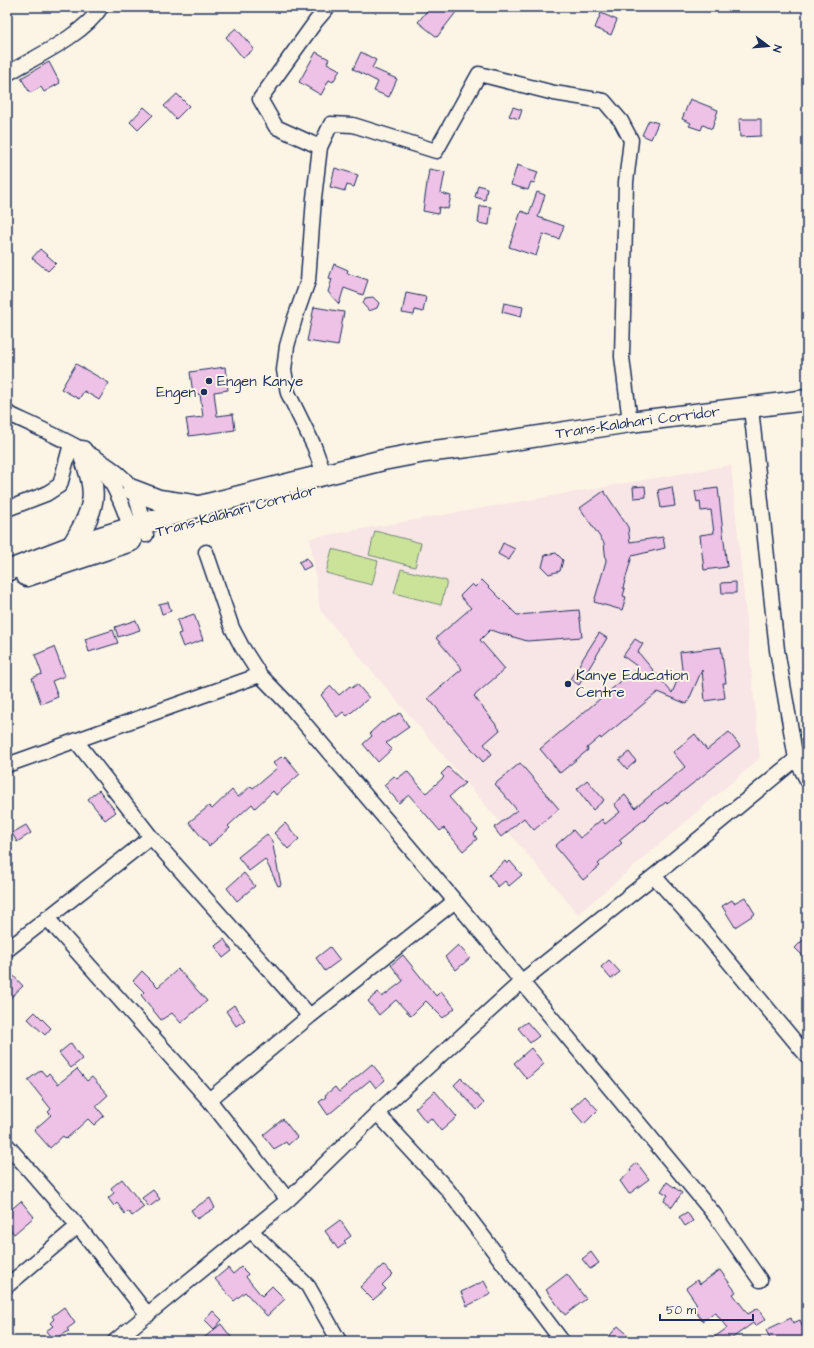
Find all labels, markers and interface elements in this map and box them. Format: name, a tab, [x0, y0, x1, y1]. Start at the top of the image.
north arrow	[748, 26, 788, 66]
text: N	[769, 43, 785, 54]
place label: Engen Kanye	[217, 371, 303, 393]
marker: Engen Kanye	[204, 376, 214, 386]
place label: Engen	[156, 382, 196, 404]
marker: Engen	[199, 387, 209, 397]
street label: Trans-Kalahari Corridor	[554, 400, 721, 444]
street label: Trans-Kalahari Corridor	[153, 479, 319, 543]
place label: Kanye Education Centre	[576, 665, 689, 703]
marker: Kanye Education Centre	[563, 679, 573, 689]
scale bar	[660, 1296, 753, 1322]
text: 50 m	[666, 1302, 697, 1319]

